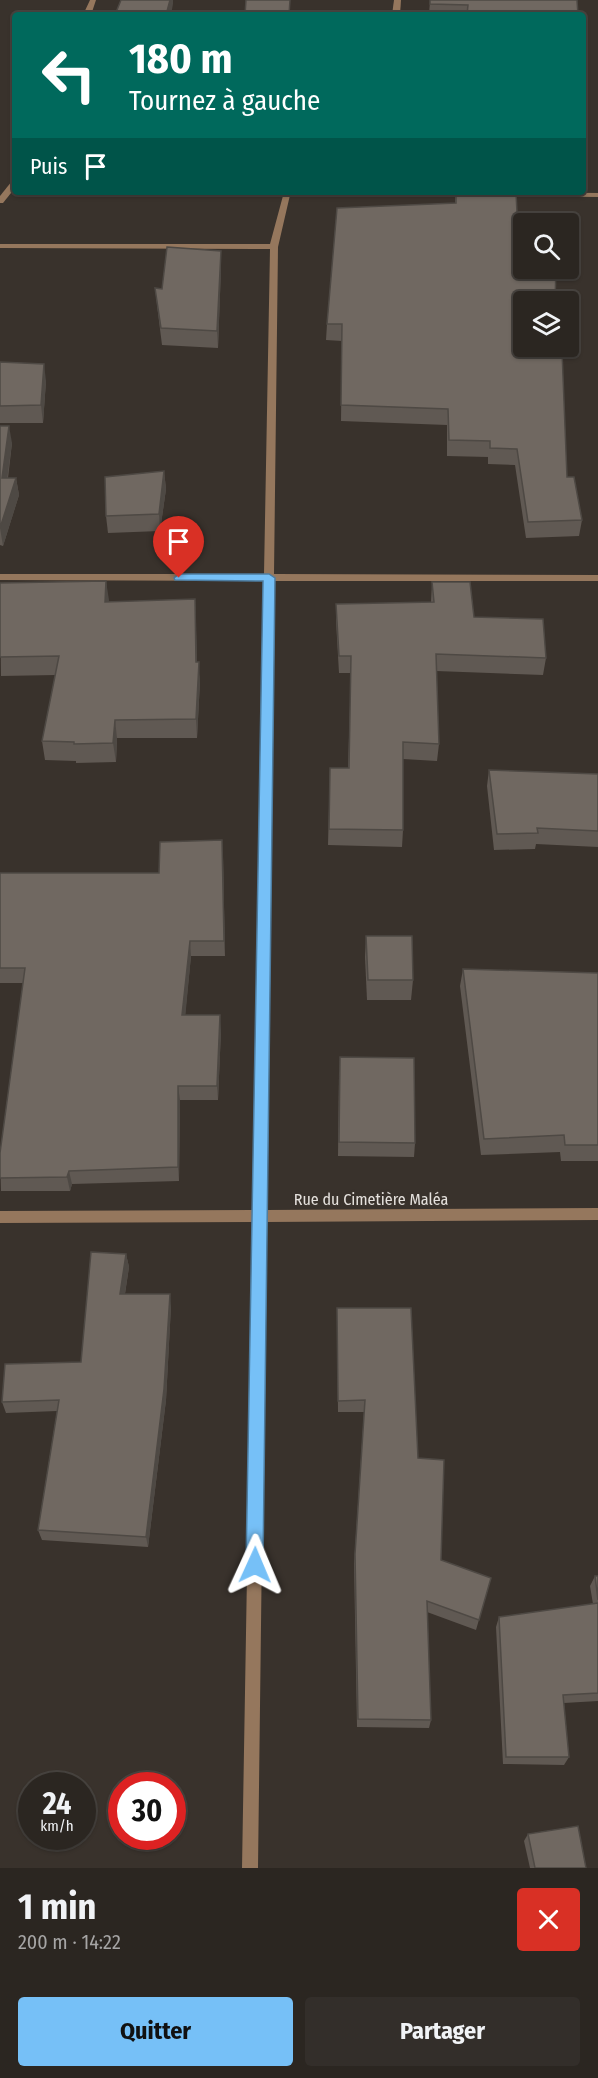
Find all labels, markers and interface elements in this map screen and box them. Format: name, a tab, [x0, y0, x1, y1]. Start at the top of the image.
text: 180 m	[129, 34, 233, 84]
icon: left	[30, 36, 108, 114]
text: Tournez à gauche	[129, 85, 320, 117]
icon: arrive	[79, 150, 112, 183]
text: Puis	[30, 153, 67, 180]
map controls	[513, 213, 579, 357]
button: search	[513, 213, 579, 279]
button: layers	[513, 291, 579, 357]
pin	[153, 516, 204, 578]
icon: arrive	[162, 525, 195, 558]
street label: Rue du Cimetière Maléa	[294, 1190, 448, 1209]
position arrow	[223, 1533, 287, 1597]
speed limit sign: 30	[108, 1772, 186, 1850]
text: 24	[43, 1786, 71, 1822]
text: km/h	[40, 1817, 74, 1835]
text: 1 min	[18, 1885, 96, 1929]
button: close	[517, 1888, 580, 1951]
text: 200 m · 14:22	[18, 1930, 121, 1954]
button: Quitter	[18, 1997, 293, 2066]
button: Partager	[305, 1997, 580, 2066]

